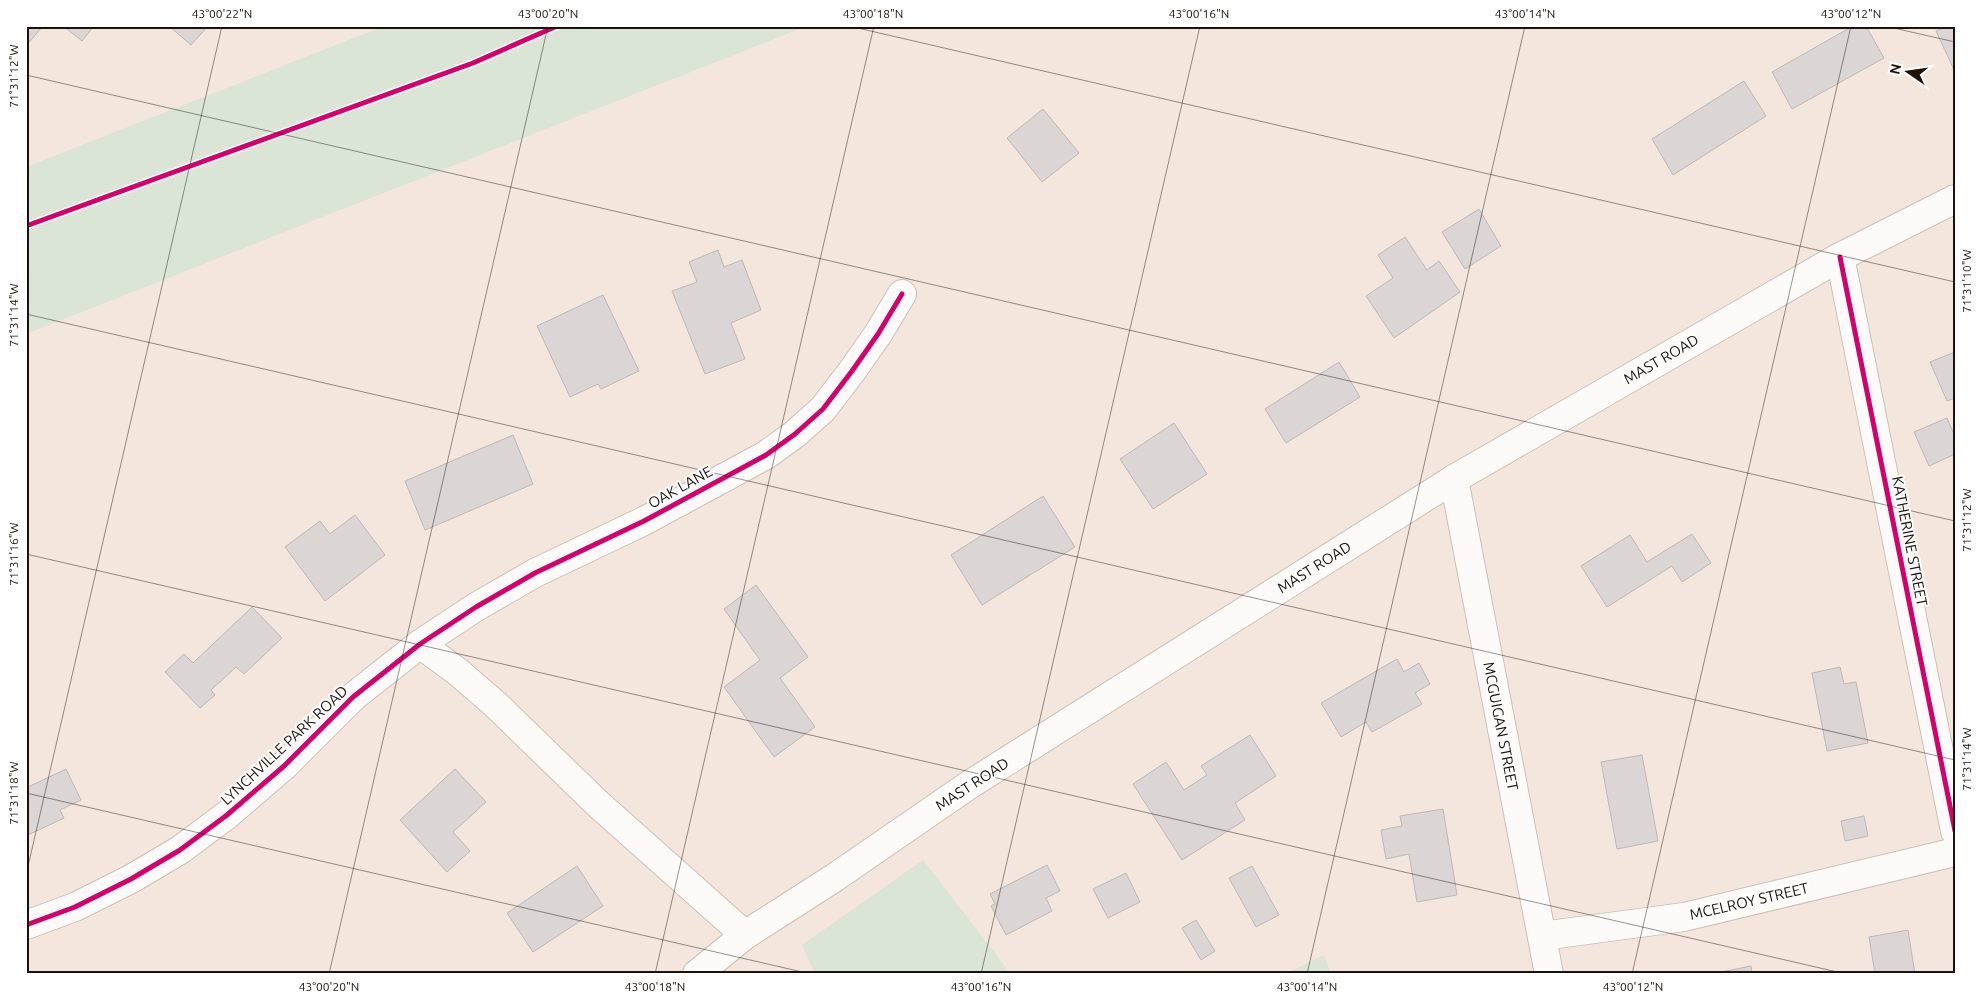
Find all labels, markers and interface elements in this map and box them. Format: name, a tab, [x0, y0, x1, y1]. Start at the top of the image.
text: 43°00'22"N	[192, 7, 252, 20]
text: 43°00'20"N	[518, 7, 578, 20]
text: 43°00'18"N	[843, 7, 903, 20]
text: 43°00'16"N	[1169, 7, 1229, 20]
text: 43°00'14"N	[1495, 7, 1555, 20]
text: 43°00'12"N	[1821, 7, 1881, 20]
text: 71°31'12"W	[7, 44, 20, 108]
north arrow	[1884, 48, 1934, 98]
text: N	[1886, 62, 1904, 76]
text: 71°31'10"W	[1960, 249, 1973, 313]
text: 71°31'14"W	[7, 283, 20, 347]
street label: MAST ROAD	[1620, 331, 1702, 387]
street label: OAK LANE	[645, 462, 715, 512]
street label: KATHERINE STREET	[1889, 474, 1931, 608]
text: 71°31'12"W	[1960, 488, 1973, 552]
text: 71°31'16"W	[7, 522, 20, 586]
street label: MAST ROAD	[1274, 538, 1354, 596]
street label: MCGUIGAN STREET	[1480, 660, 1522, 792]
street label: LYNCHVILLE PARK ROAD	[217, 682, 351, 808]
text: 71°31'14"W	[1960, 727, 1973, 791]
street label: MAST ROAD	[932, 754, 1012, 814]
text: 71°31'18"W	[7, 761, 20, 825]
street label: MCELROY STREET	[1688, 879, 1811, 923]
text: 43°00'20"N	[299, 980, 359, 993]
text: 43°00'18"N	[625, 980, 685, 993]
text: 43°00'16"N	[951, 980, 1011, 993]
text: 43°00'14"N	[1277, 980, 1337, 993]
text: 43°00'12"N	[1603, 980, 1663, 993]

